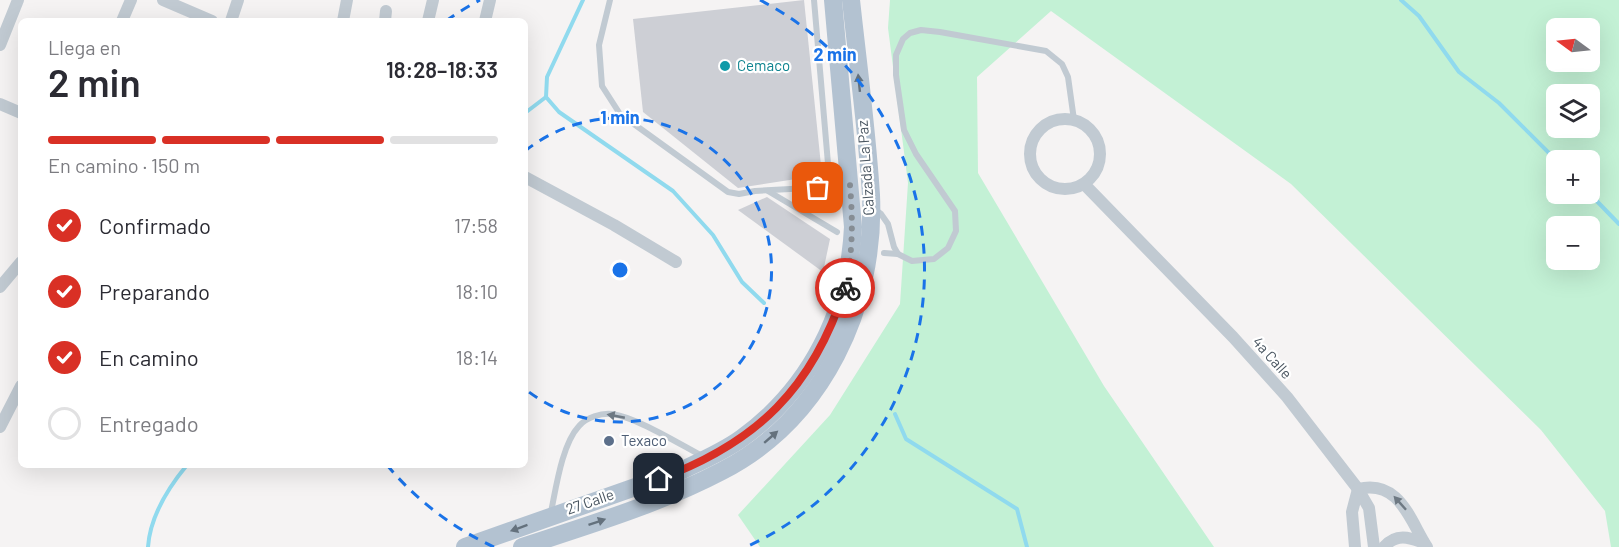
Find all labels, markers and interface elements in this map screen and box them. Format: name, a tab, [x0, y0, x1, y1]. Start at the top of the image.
north arrow	[1546, 18, 1600, 72]
map controls	[1546, 18, 1600, 270]
text: Llega en	[48, 35, 121, 59]
text: 2 min	[813, 43, 857, 65]
text: 18:28–18:33	[386, 56, 498, 82]
place label: Cemaco	[737, 56, 790, 74]
text: 2 min	[48, 58, 141, 105]
marker: Cemaco	[718, 59, 732, 73]
one-way arrow	[854, 73, 864, 92]
button: layers	[1546, 84, 1600, 138]
text: 1 min	[600, 106, 640, 128]
street label: Calzada La Paz	[853, 119, 877, 216]
button: +	[1546, 150, 1600, 204]
text: En camino · 150 m	[48, 153, 200, 177]
pin	[792, 162, 843, 213]
icon: bag	[801, 171, 834, 204]
icon: check	[48, 209, 81, 242]
text: Confirmado	[99, 212, 211, 238]
text: 17:58	[454, 213, 498, 237]
button: −	[1546, 216, 1600, 270]
courier	[815, 258, 875, 318]
centre of rings	[610, 260, 630, 280]
icon: bike	[829, 272, 862, 305]
icon: check	[48, 275, 81, 308]
text: Preparando	[99, 278, 210, 304]
text: 18:10	[456, 279, 498, 303]
street label: 4a Calle	[1249, 333, 1296, 382]
icon: check	[48, 341, 81, 374]
text: En camino	[99, 344, 199, 370]
text: 18:14	[456, 345, 498, 369]
text: Entregado	[99, 410, 199, 436]
one-way arrow	[607, 411, 626, 420]
one-way arrow	[764, 430, 779, 444]
place label: Texaco	[621, 431, 667, 449]
marker: Texaco	[602, 434, 616, 448]
pin	[633, 453, 684, 504]
icon: home	[642, 462, 675, 495]
street label: 27 Calle	[563, 484, 616, 518]
one-way arrow	[1394, 496, 1407, 511]
one-way arrow	[588, 516, 606, 526]
one-way arrow	[510, 523, 528, 533]

